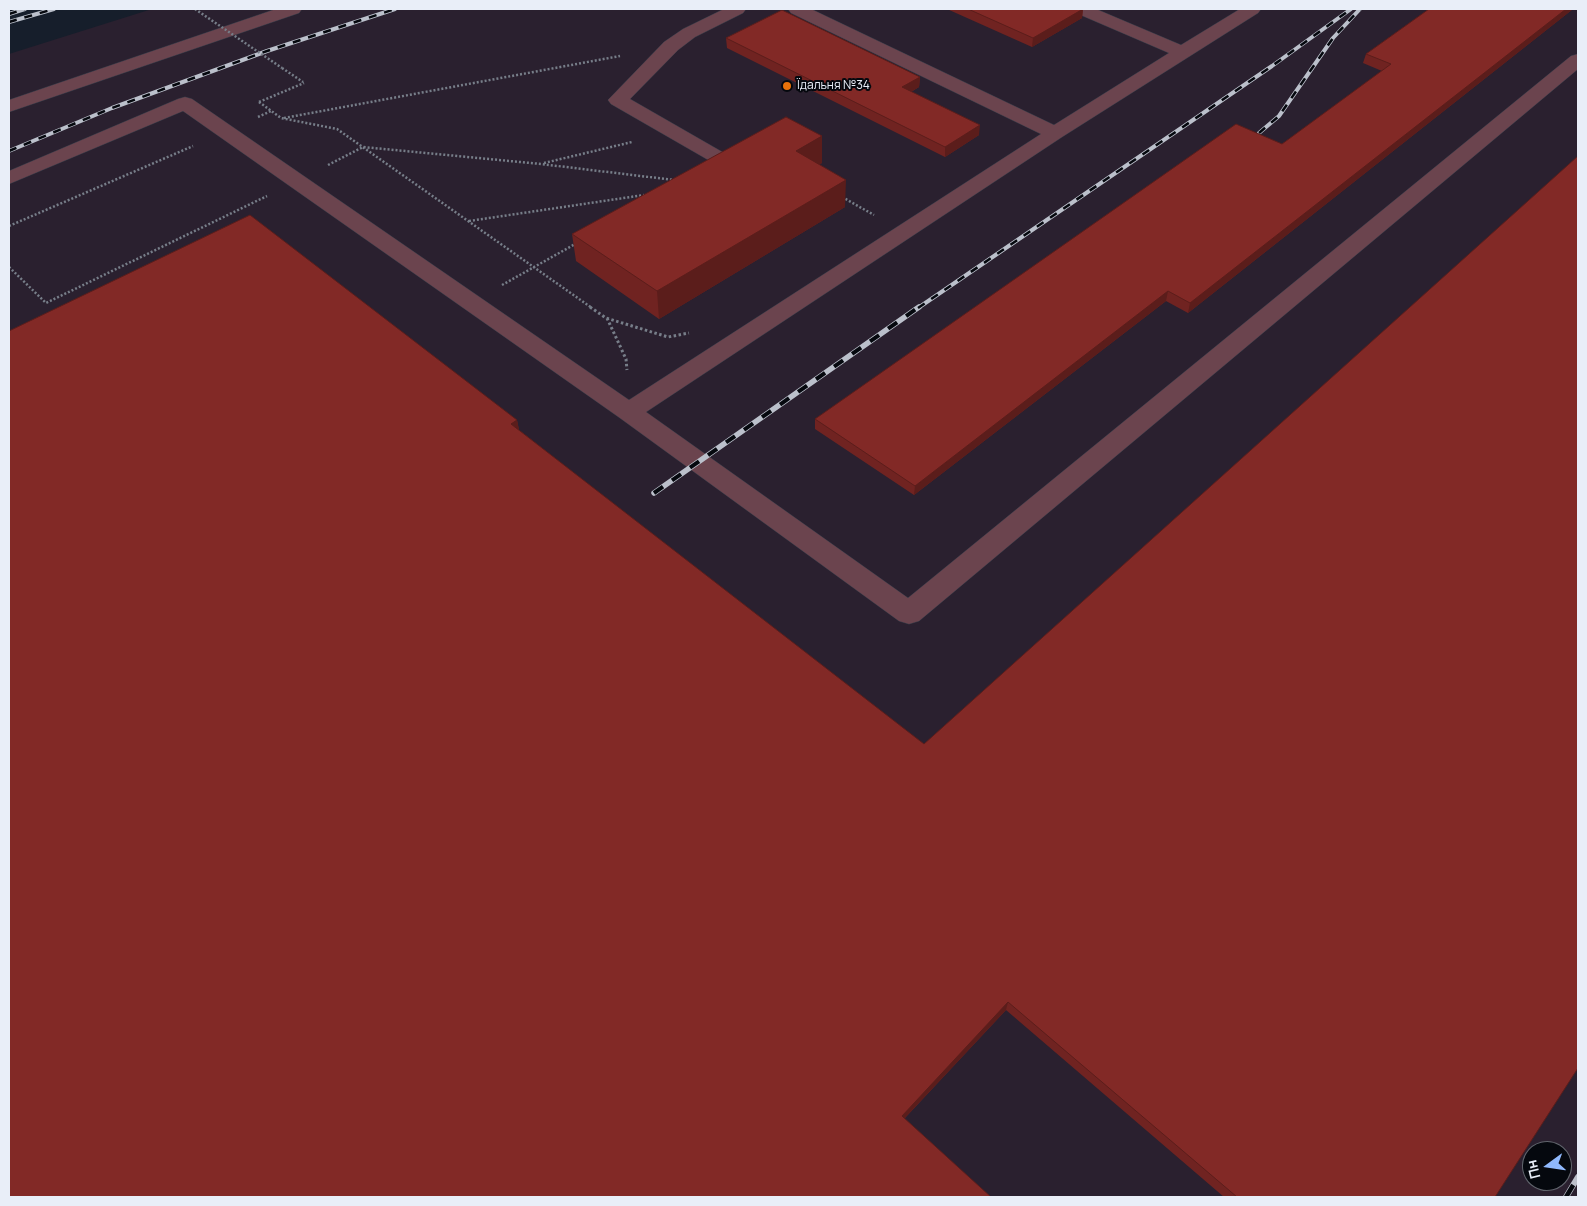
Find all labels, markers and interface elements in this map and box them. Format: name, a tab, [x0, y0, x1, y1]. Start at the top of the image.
place label: Їдальня №34	[797, 79, 870, 93]
marker: Їдальня №34	[781, 80, 793, 92]
north arrow	[1522, 1141, 1572, 1191]
text: Пн	[1521, 1158, 1544, 1181]

